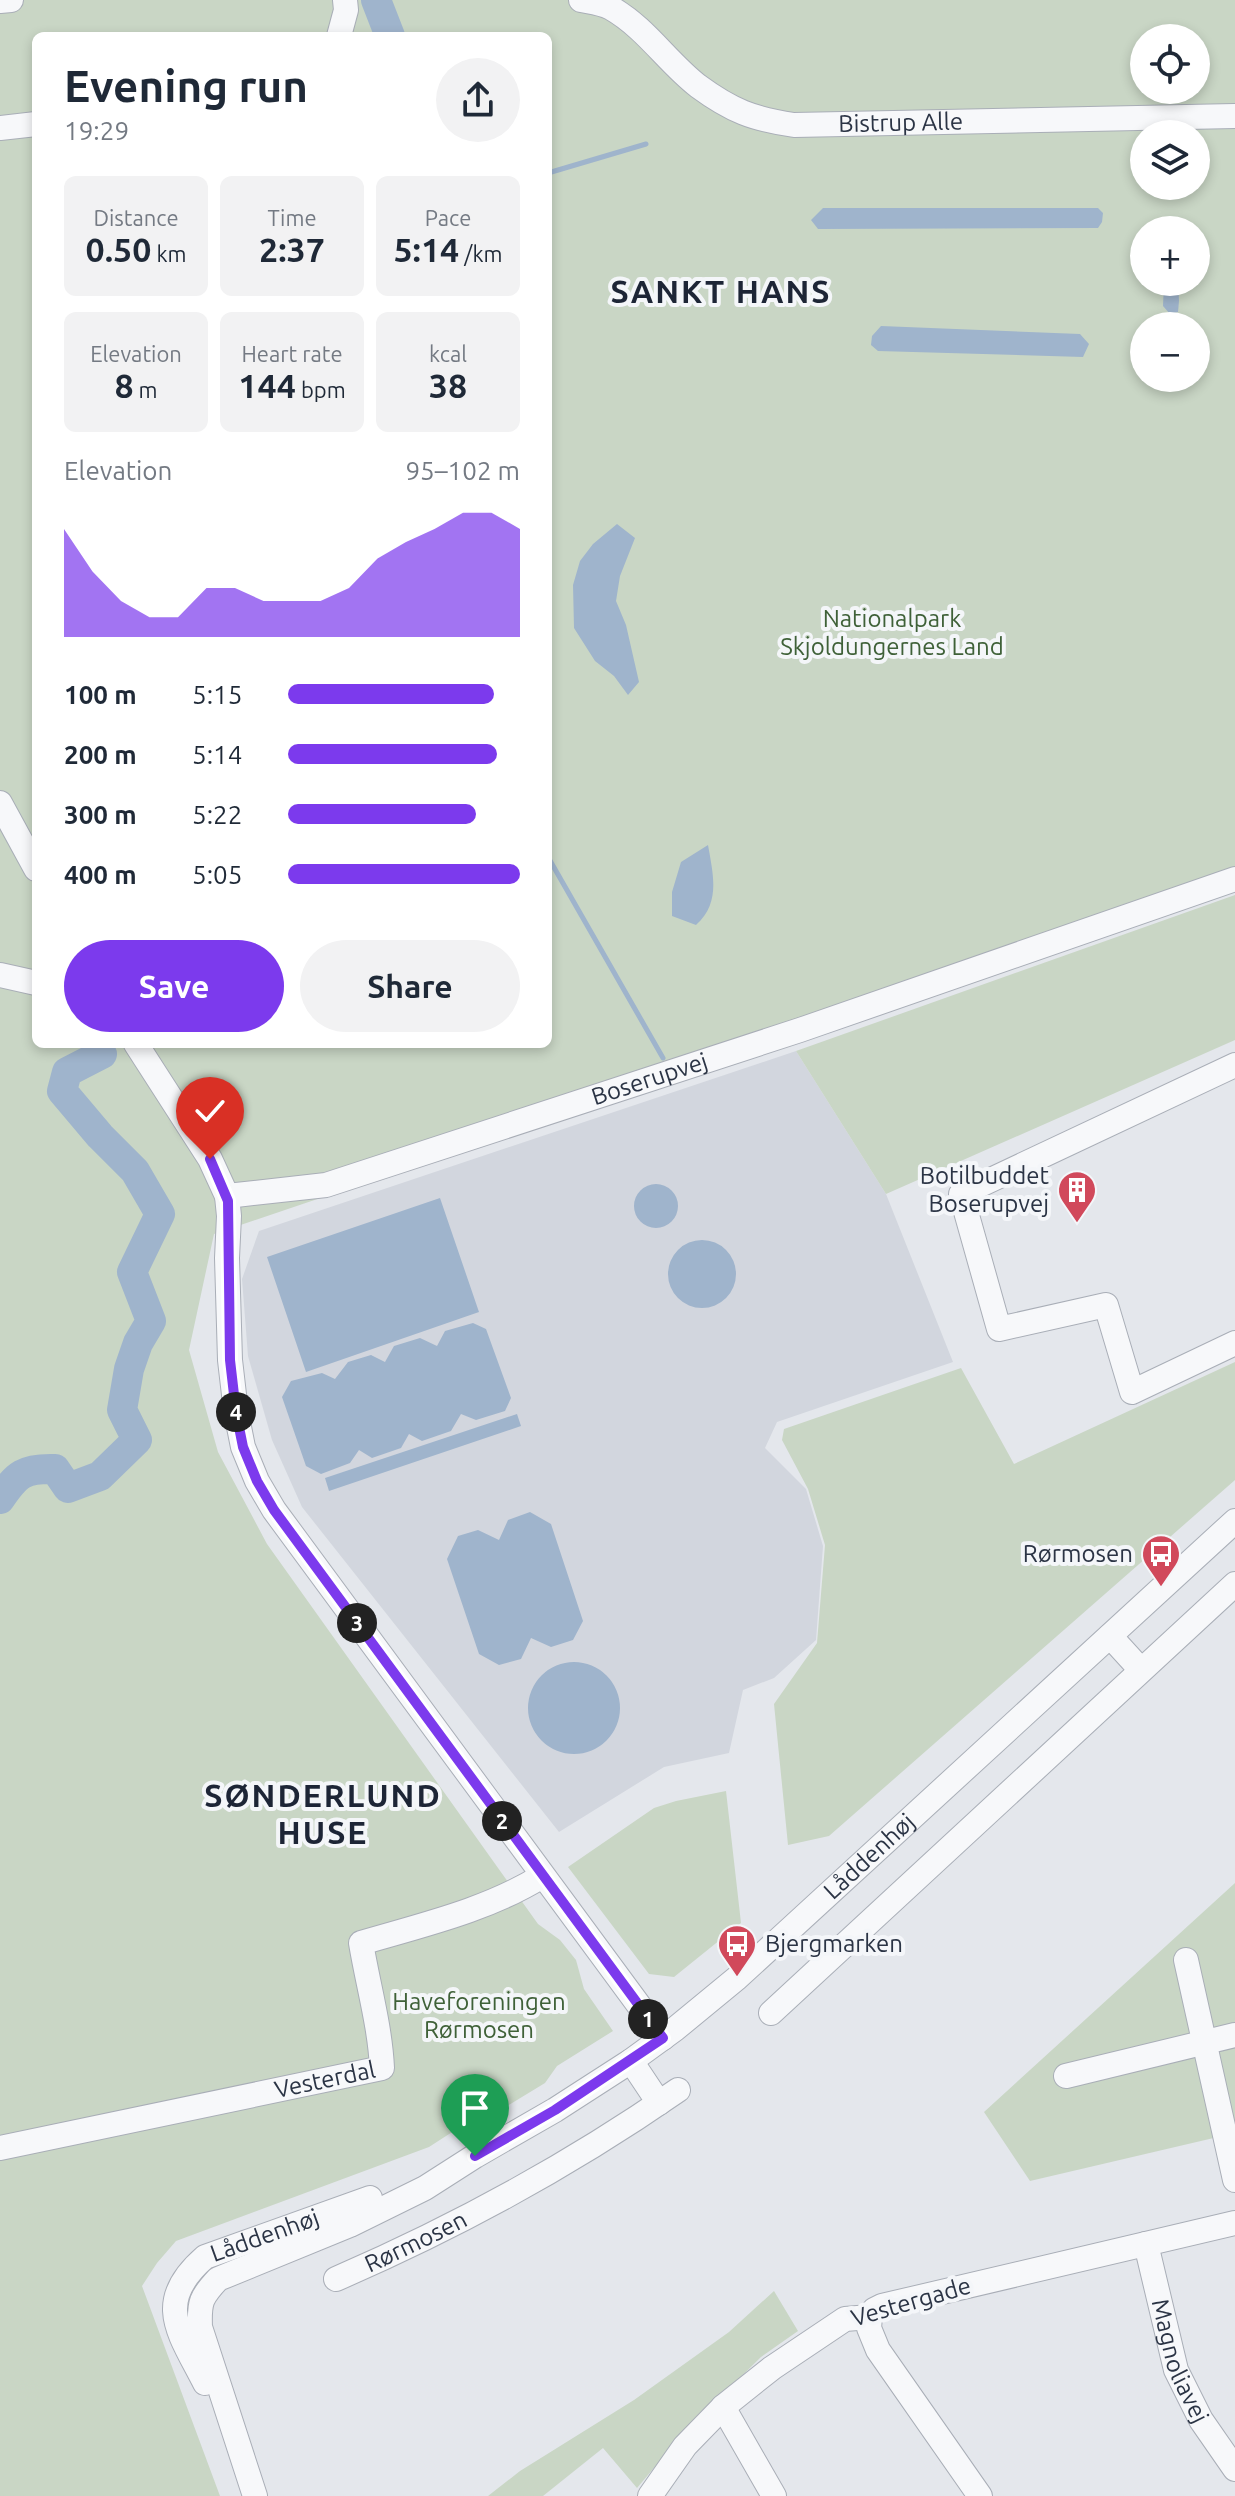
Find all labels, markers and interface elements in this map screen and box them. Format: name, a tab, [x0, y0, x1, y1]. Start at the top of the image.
map controls	[1130, 24, 1210, 392]
button: locate	[1130, 24, 1210, 104]
button: share	[436, 58, 520, 142]
text: Evening run	[64, 61, 308, 110]
street label: Bistrup Alle	[838, 108, 963, 137]
text: 19:29	[64, 116, 129, 145]
button: layers	[1130, 120, 1210, 200]
text: Distance	[93, 205, 179, 230]
text: Time	[267, 205, 317, 230]
text: Pace	[425, 205, 471, 230]
button: +	[1130, 216, 1210, 296]
text: 0.50	[85, 230, 151, 268]
text: 2:37	[259, 230, 325, 268]
text: 5:14	[393, 230, 459, 268]
text: km	[151, 241, 187, 266]
text: /km	[459, 241, 503, 266]
district label: SANKT HANS	[610, 273, 832, 309]
button: −	[1130, 312, 1210, 392]
text: Elevation	[90, 341, 182, 366]
text: Heart rate	[241, 341, 343, 366]
text: kcal	[429, 341, 467, 366]
text: 8	[114, 366, 134, 404]
text: 144	[238, 366, 296, 404]
text: 38	[429, 366, 467, 404]
text: m	[134, 377, 158, 402]
text: bpm	[296, 377, 346, 402]
text: Elevation	[64, 456, 172, 485]
text: 95–102 m	[405, 456, 520, 485]
park label: Nationalpark Skjoldungernes Land	[780, 605, 1004, 660]
text: 100 m	[64, 680, 137, 709]
text: 5:15	[192, 680, 242, 709]
text: 200 m	[64, 740, 137, 769]
text: 5:14	[192, 740, 242, 769]
text: 300 m	[64, 800, 137, 829]
text: 5:22	[192, 800, 242, 829]
text: 400 m	[64, 860, 137, 889]
text: 5:05	[192, 860, 242, 889]
button: Save	[64, 940, 284, 1032]
button: Share	[300, 940, 520, 1032]
street label: Boserupvej	[588, 1047, 711, 1110]
pin	[176, 1077, 244, 1159]
icon: check	[188, 1089, 232, 1133]
place label: Botilbuddet Boserupvej	[920, 1162, 1050, 1217]
building icon: Botilbuddet Boserupvej	[1056, 1169, 1098, 1224]
pin: 4	[216, 1392, 256, 1432]
text: 4	[230, 1399, 242, 1424]
bus stop icon: Rørmosen	[1140, 1533, 1182, 1588]
place label: Rørmosen	[1023, 1540, 1133, 1567]
pin: 3	[337, 1603, 377, 1643]
text: 3	[351, 1610, 363, 1635]
district label: SØNDERLUND HUSE	[204, 1777, 442, 1850]
pin: 2	[482, 1801, 522, 1841]
text: 2	[496, 1808, 508, 1833]
street label: Låddenhøj	[818, 1808, 920, 1904]
bus stop icon: Bjergmarken	[716, 1923, 758, 1978]
place label: Bjergmarken	[765, 1930, 903, 1957]
park label: Haveforeningen Rørmosen	[392, 1988, 566, 2043]
pin: 1	[628, 1999, 668, 2039]
text: 1	[642, 2006, 654, 2031]
street label: Vesterdal	[272, 2056, 378, 2103]
pin	[441, 2074, 509, 2156]
icon: arrive	[453, 2086, 497, 2130]
street label: Låddenhøj	[207, 2203, 322, 2267]
street label: Rørmosen	[360, 2205, 471, 2278]
street label: Vestergade	[848, 2272, 974, 2331]
street label: Magnoliavej	[1147, 2296, 1214, 2427]

